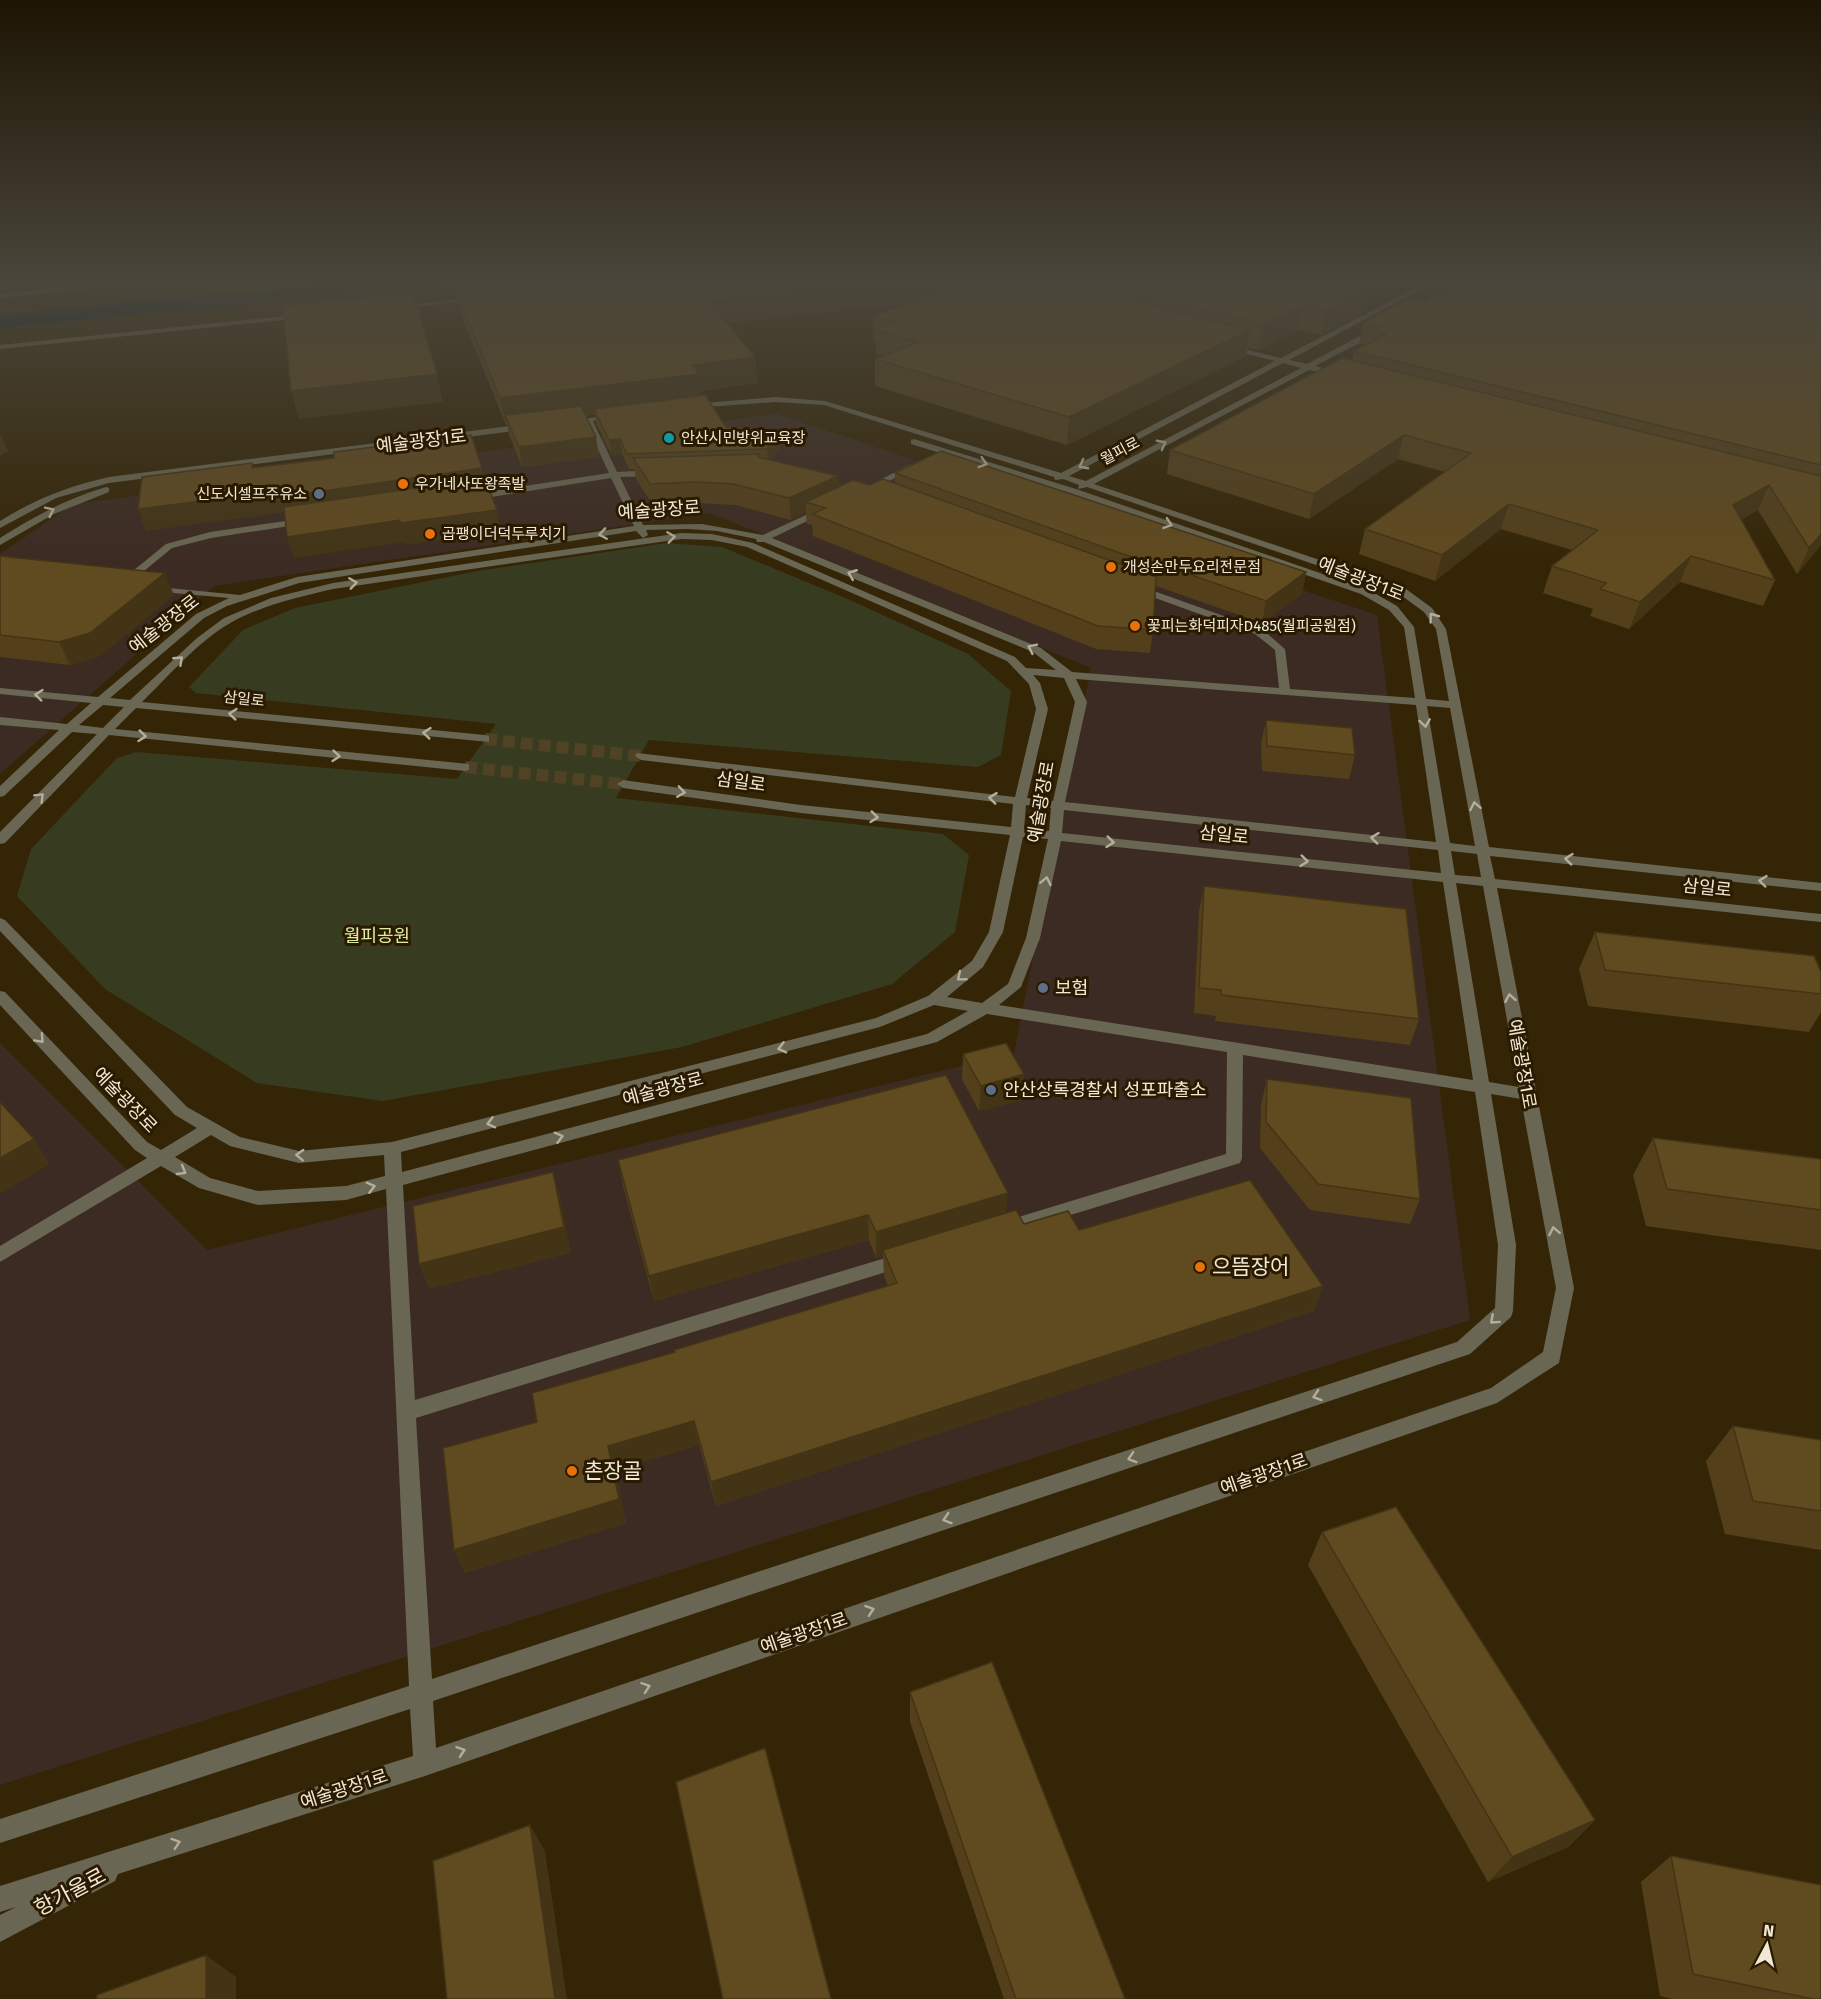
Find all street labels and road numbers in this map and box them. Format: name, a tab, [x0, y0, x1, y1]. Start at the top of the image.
street label: 예술광장1로	[375, 425, 467, 457]
street label: 월피로	[1097, 433, 1143, 469]
street label: 예술광장로	[617, 496, 701, 524]
street label: 예술광장1로	[1315, 552, 1407, 606]
street label: 예술광장로	[125, 590, 203, 658]
street label: 삼일로	[222, 688, 266, 710]
street label: 예술광장로	[1023, 759, 1059, 845]
street label: 삼일로	[715, 768, 767, 796]
street label: 삼일로	[1198, 821, 1250, 849]
street label: 삼일로	[1681, 874, 1733, 902]
street label: 예술광장1로	[1503, 1017, 1541, 1111]
street label: 예술광장로	[88, 1063, 162, 1137]
street label: 예술광장로	[620, 1068, 706, 1110]
street label: 예술광장1로	[1218, 1449, 1310, 1499]
street label: 예술광장1로	[758, 1608, 850, 1658]
street label: 예술광장1로	[298, 1765, 390, 1813]
street label: 항가울로	[30, 1862, 110, 1922]

